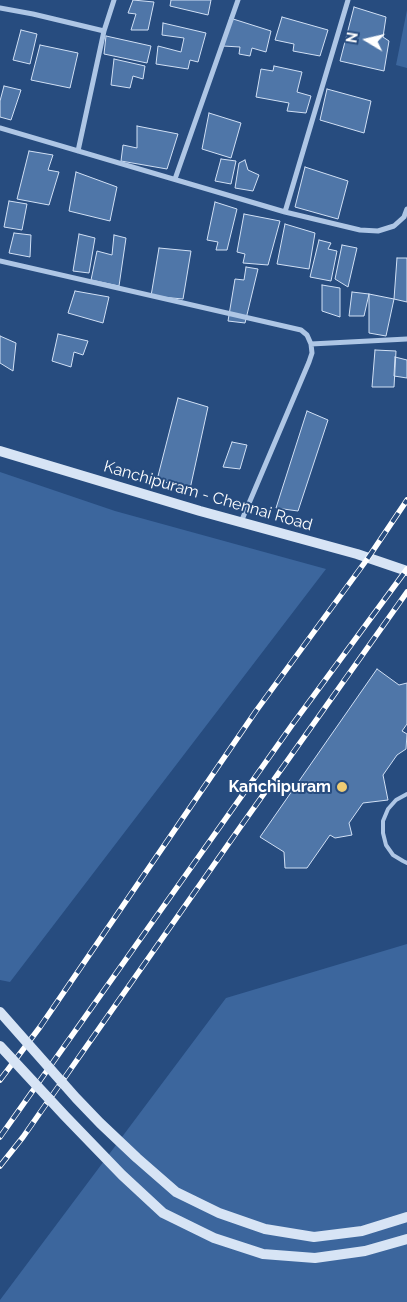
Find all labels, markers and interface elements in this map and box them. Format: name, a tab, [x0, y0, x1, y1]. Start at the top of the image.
north arrow	[342, 15, 392, 65]
text: N	[343, 31, 361, 44]
street label: Kanchipuram - Chennai Road	[101, 457, 315, 535]
place label: Kanchipuram	[228, 777, 331, 797]
marker: Kanchipuram	[335, 780, 349, 794]

